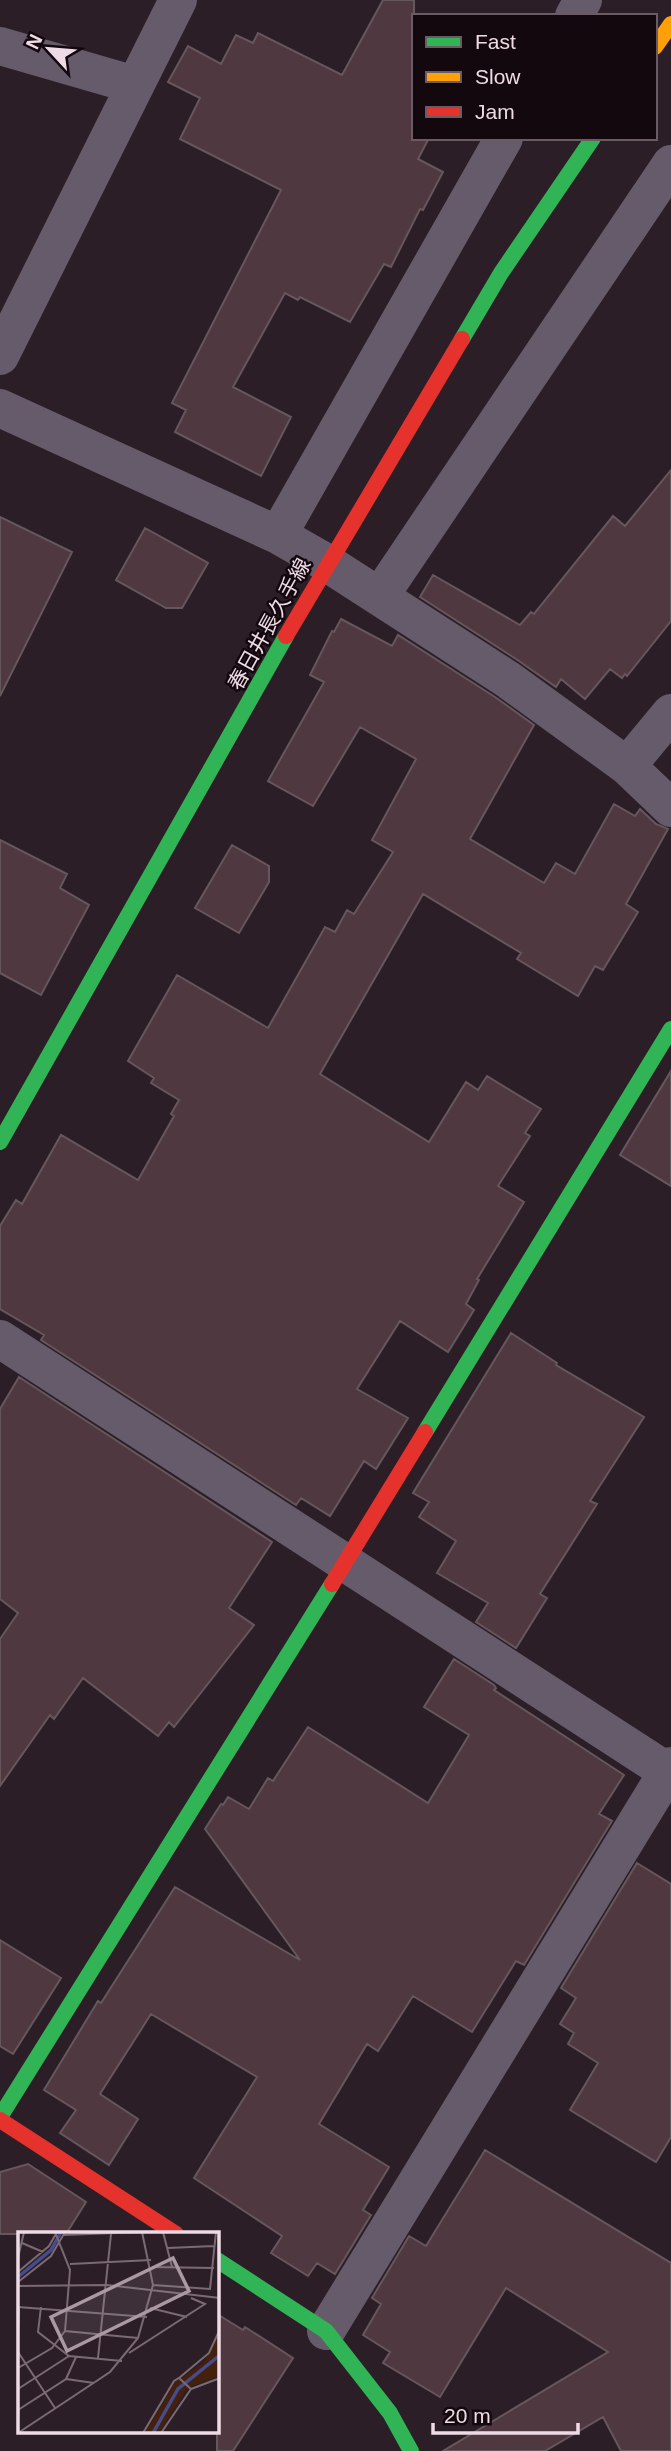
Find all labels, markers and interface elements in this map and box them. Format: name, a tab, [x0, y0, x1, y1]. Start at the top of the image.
north arrow	[14, 14, 84, 84]
legend	[412, 14, 657, 140]
text: Fast	[475, 30, 516, 53]
text: N	[22, 31, 47, 53]
text: Slow	[475, 65, 521, 88]
text: Jam	[475, 100, 515, 123]
street label: 春日井長久手線	[223, 554, 315, 694]
inset map	[18, 2232, 219, 2434]
scale bar	[433, 2392, 578, 2436]
text: 20 m	[444, 2404, 491, 2427]

